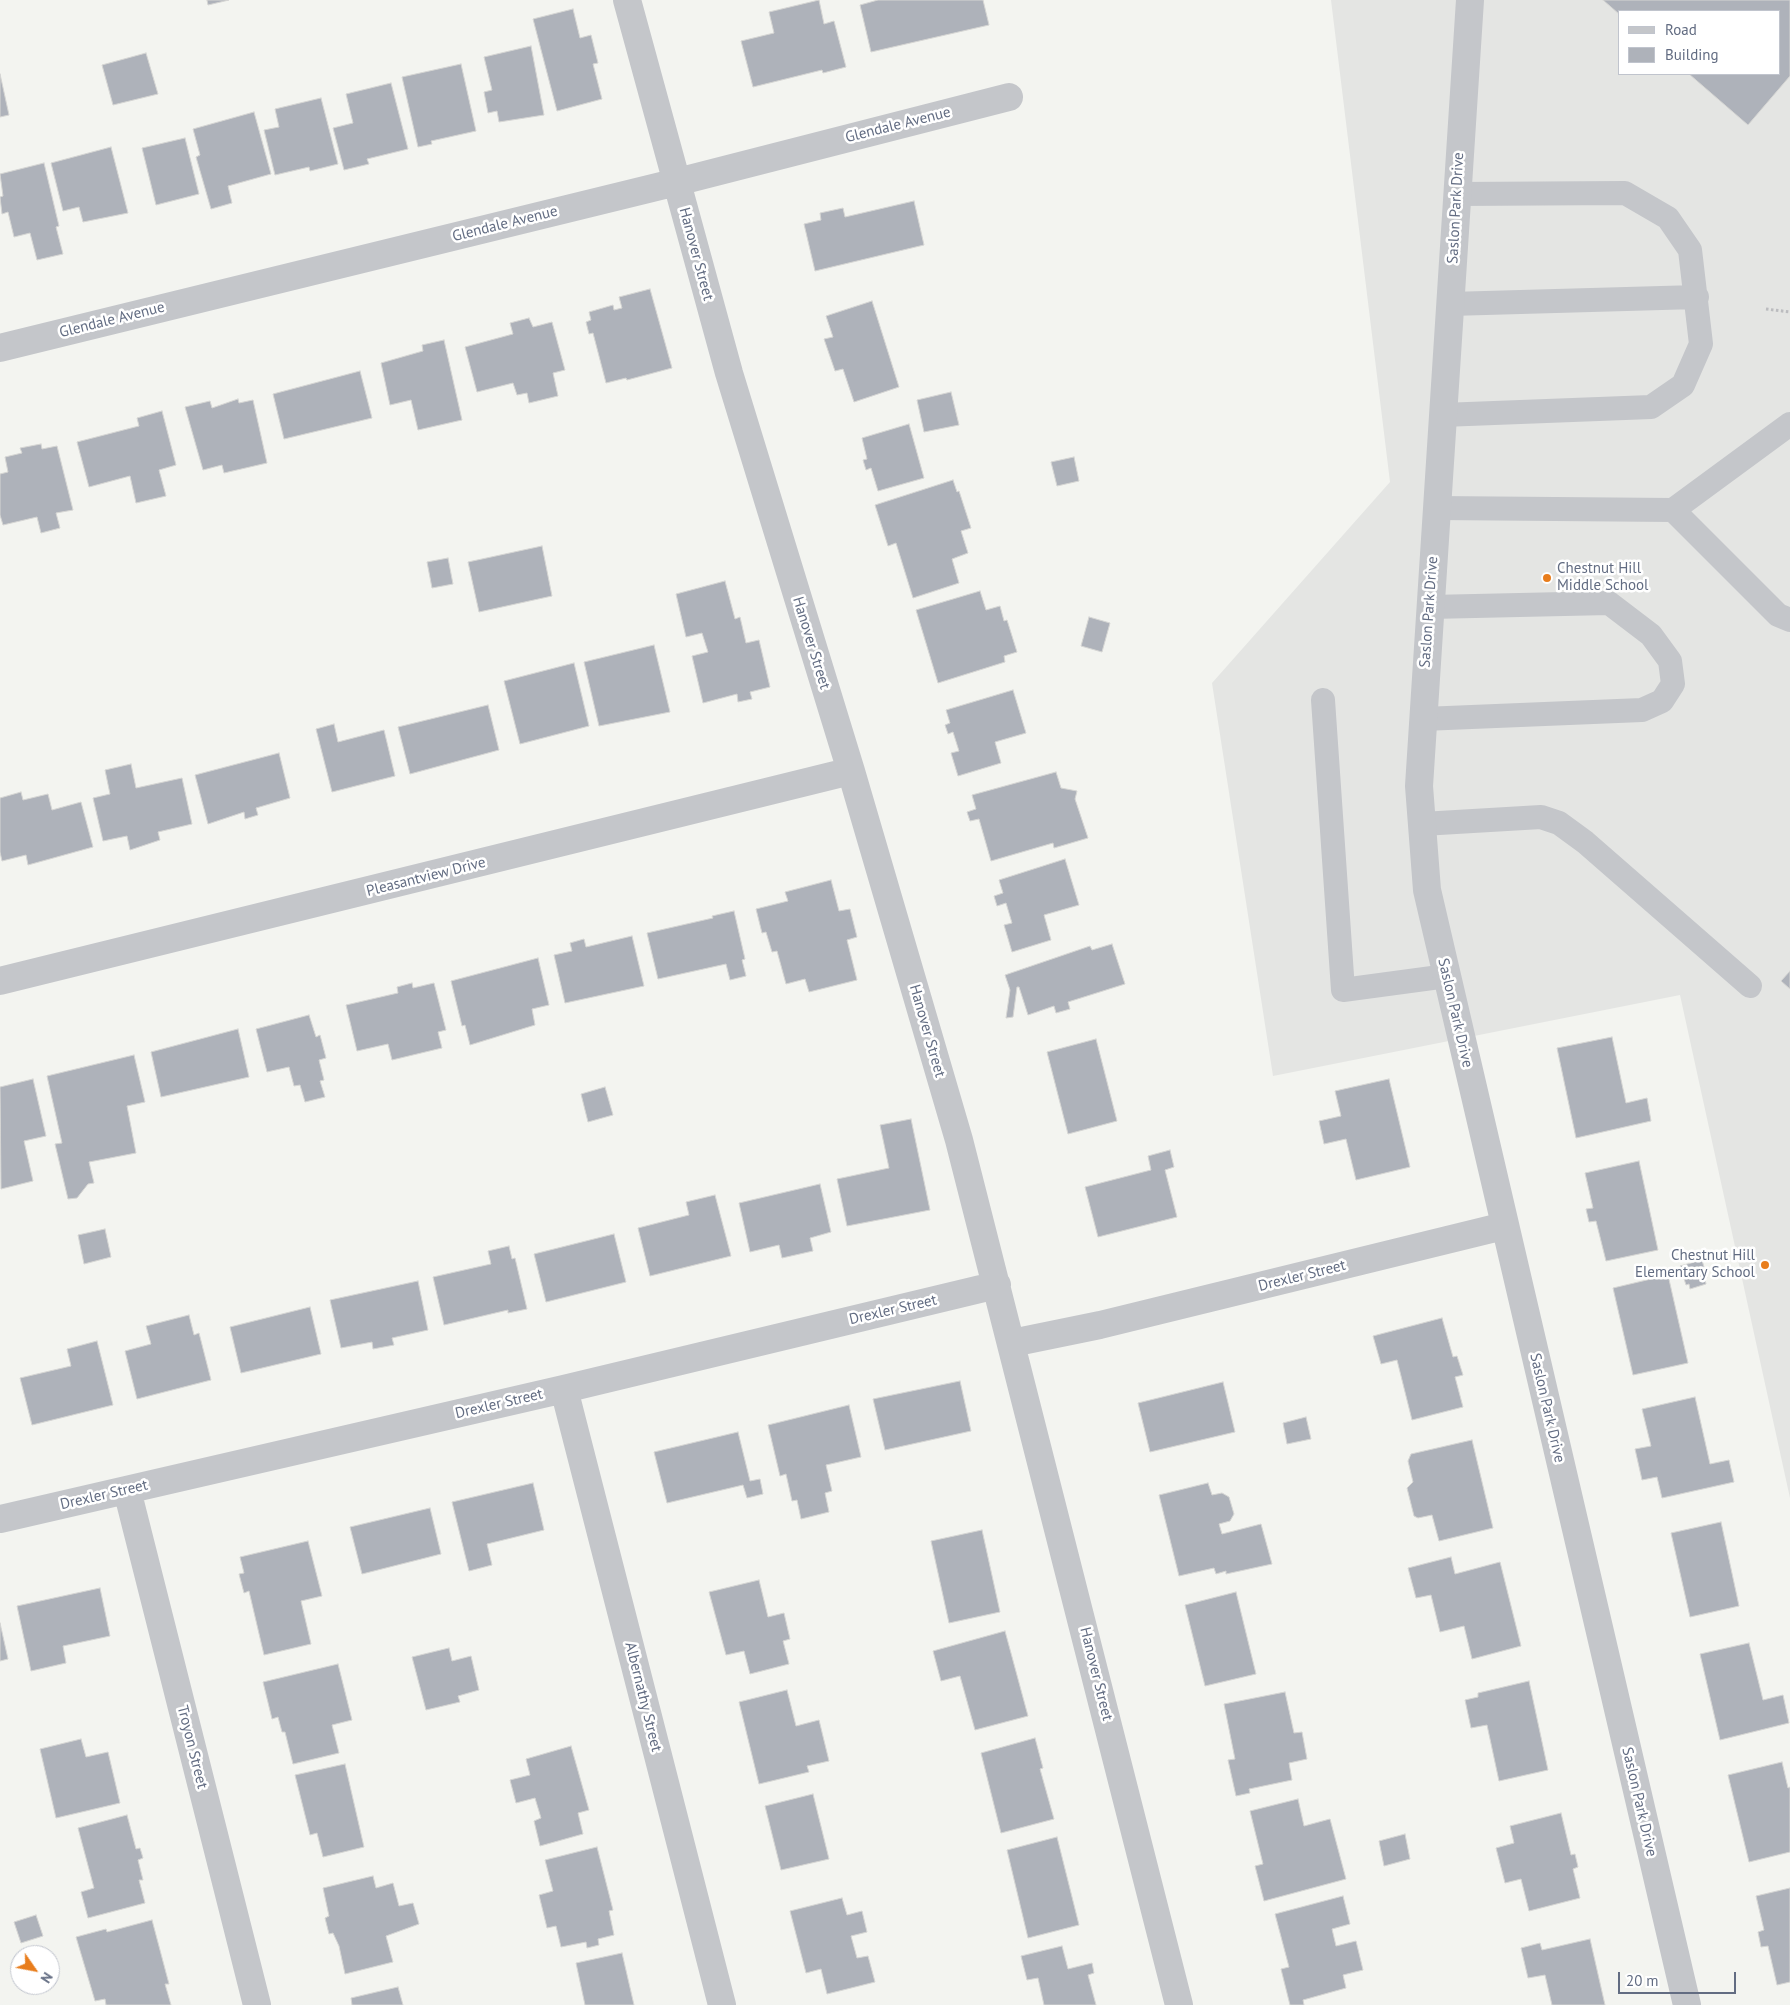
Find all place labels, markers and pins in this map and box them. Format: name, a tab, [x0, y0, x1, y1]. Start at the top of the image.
place label: Chestnut Hill Middle School	[1557, 560, 1648, 595]
marker: Chestnut Hill Middle School	[1541, 572, 1553, 584]
place label: Chestnut Hill Elementary School	[1635, 1247, 1755, 1282]
marker: Chestnut Hill Elementary School	[1759, 1259, 1771, 1271]

